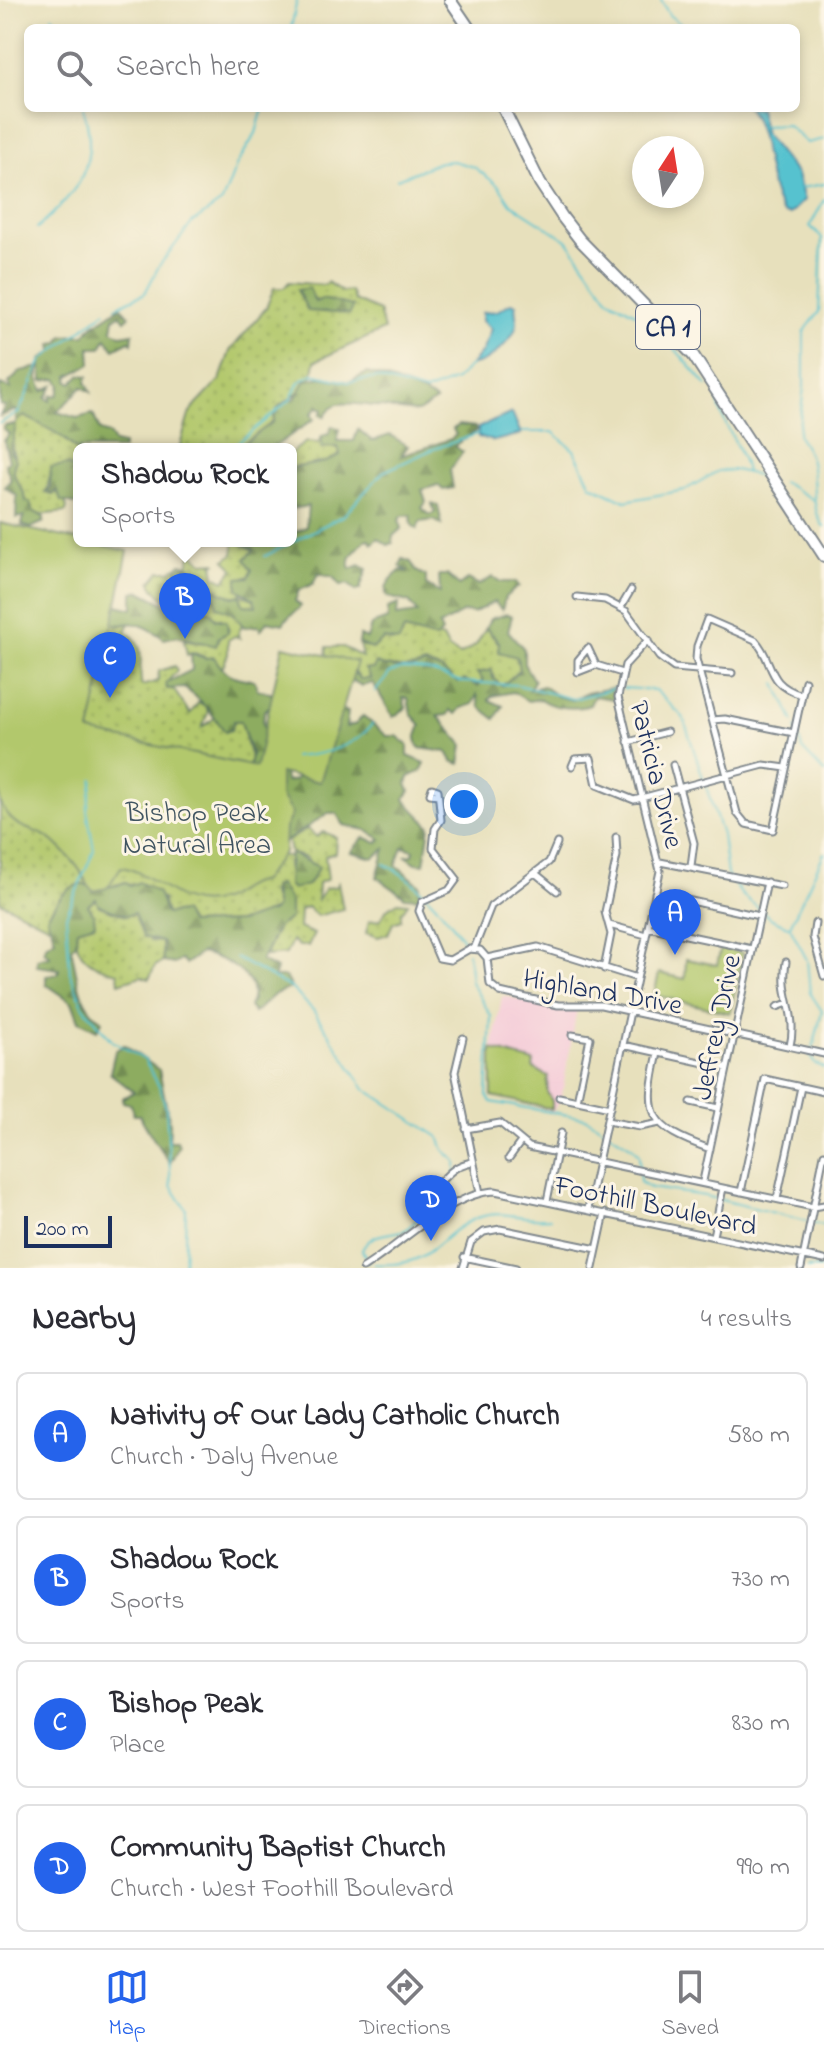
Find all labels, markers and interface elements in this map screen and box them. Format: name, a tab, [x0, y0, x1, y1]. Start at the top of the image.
search box	[24, 24, 800, 112]
icon: search	[52, 46, 96, 90]
text: Search here	[116, 46, 260, 90]
north arrow	[632, 136, 704, 208]
road number: CA 1	[636, 305, 700, 349]
popup	[73, 443, 297, 547]
text: Shadow Rock	[101, 454, 269, 498]
text: Sports	[101, 498, 175, 536]
pin: B	[159, 573, 211, 639]
pin: C	[84, 632, 136, 698]
street label: Patricia Drive	[616, 697, 693, 853]
your location	[444, 784, 484, 824]
park label: Bishop Peak Natural Area	[123, 794, 271, 867]
pin: A	[649, 889, 701, 955]
street label: Jeffrey Drive	[683, 951, 754, 1104]
street label: Highland Drive	[520, 959, 686, 1028]
street label: Foothill Boulevard	[549, 1166, 760, 1249]
pin: D	[405, 1175, 457, 1241]
scale bar	[24, 1212, 112, 1248]
text: 200 m	[36, 1214, 89, 1246]
text: Nearby	[32, 1295, 136, 1345]
text: 4 results	[701, 1301, 792, 1339]
text: Nativity of Our Lady Catholic Church	[110, 1395, 560, 1439]
text: A	[52, 1417, 68, 1455]
text: 580 m	[727, 1417, 790, 1455]
text: Church · Daly Avenue	[110, 1439, 338, 1477]
text: Shadow Rock	[110, 1539, 278, 1583]
text: B	[51, 1561, 69, 1599]
text: 730 m	[731, 1561, 790, 1599]
text: Sports	[110, 1583, 184, 1621]
text: Bishop Peak	[110, 1683, 263, 1727]
text: C	[53, 1705, 67, 1743]
text: 830 m	[732, 1705, 790, 1743]
text: Place	[110, 1727, 165, 1765]
text: Community Baptist Church	[110, 1827, 446, 1871]
text: D	[50, 1849, 70, 1887]
text: 990 m	[736, 1849, 790, 1887]
text: Church · West Foothill Boulevard	[110, 1871, 453, 1909]
tab: Map	[105, 1965, 149, 2045]
tab: Directions	[360, 1965, 451, 2045]
tab: Saved	[661, 1965, 719, 2045]

